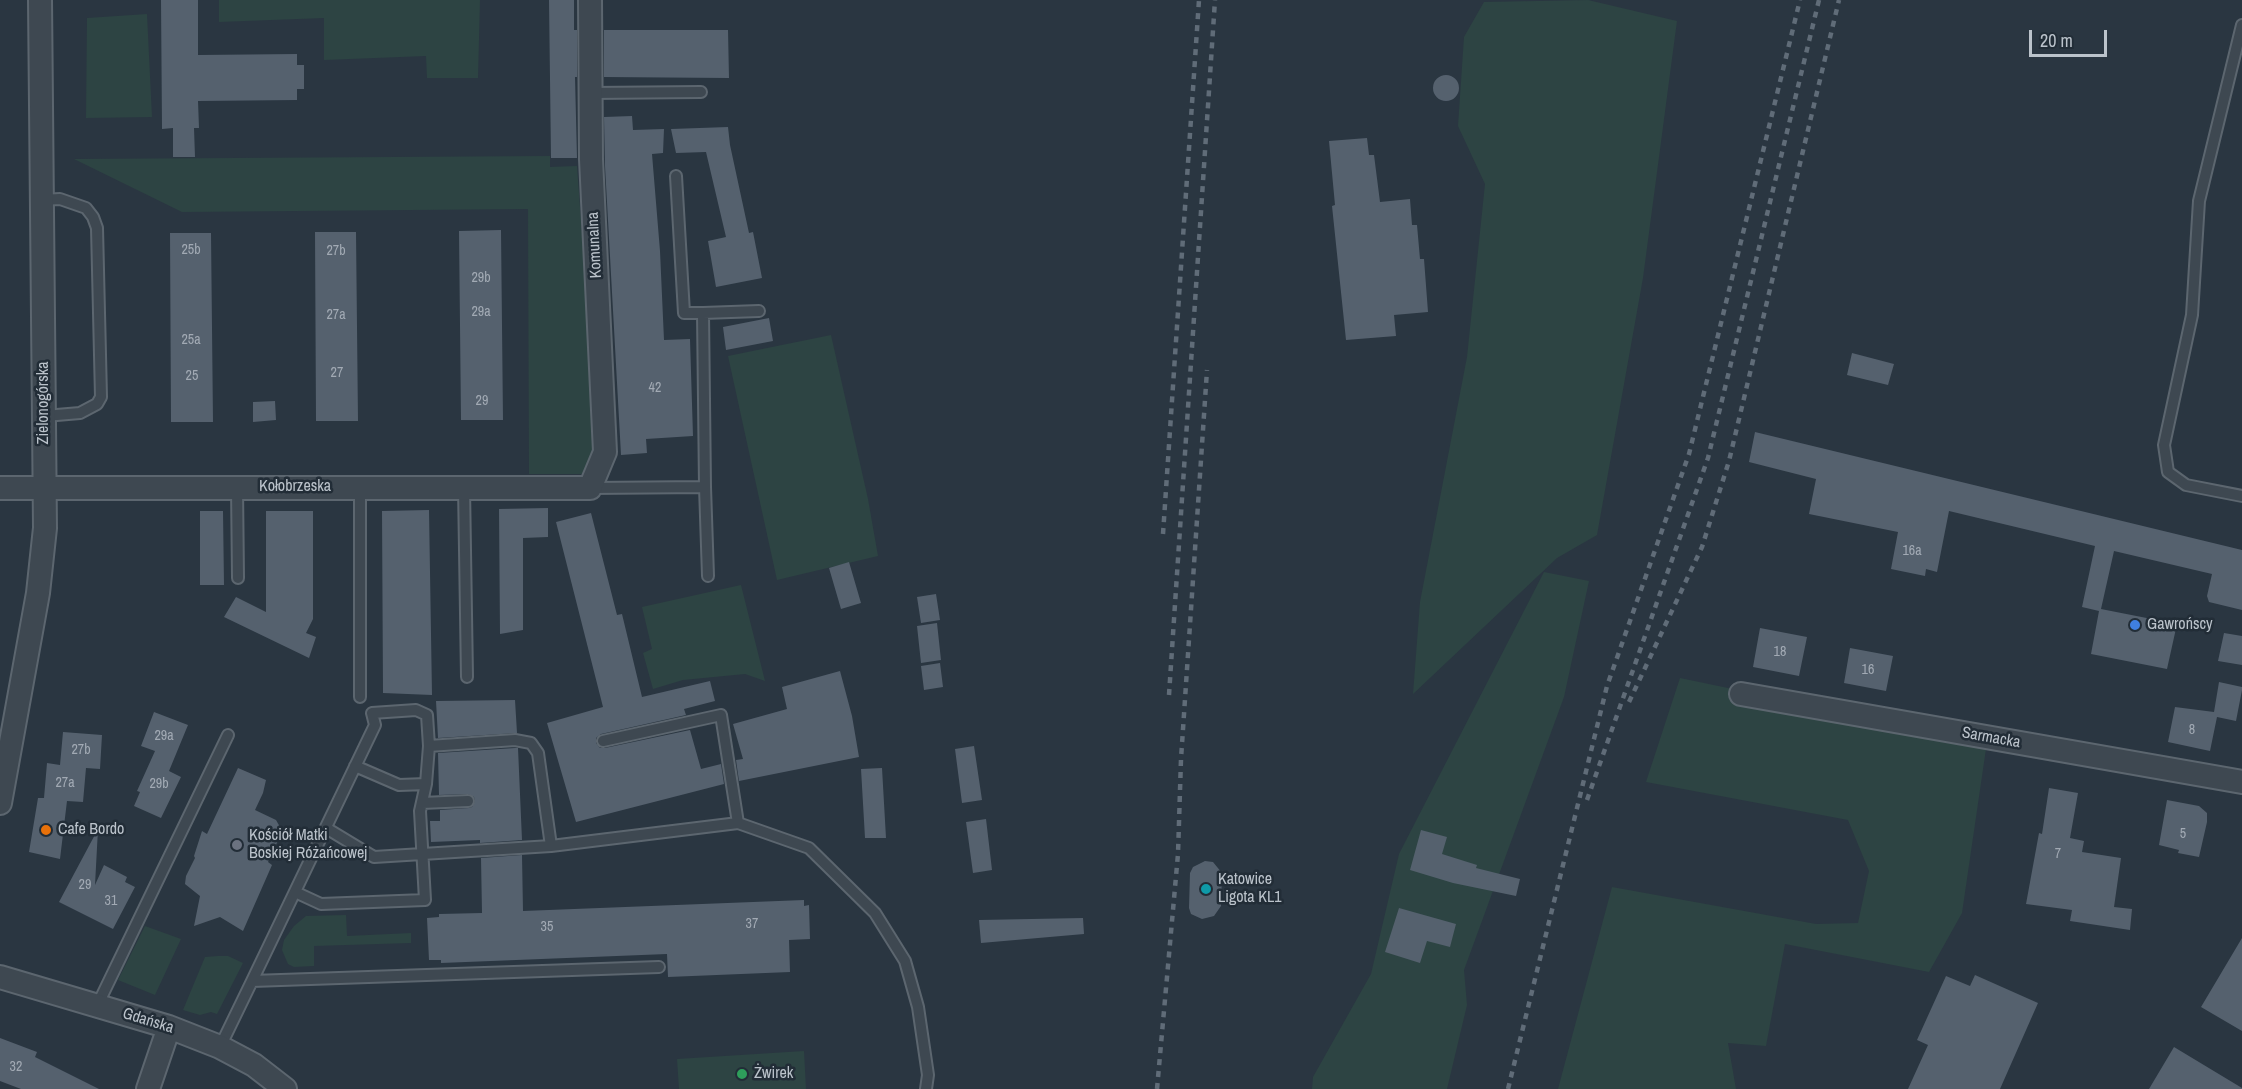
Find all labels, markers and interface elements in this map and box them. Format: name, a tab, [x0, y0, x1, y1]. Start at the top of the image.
scale bar	[2032, 18, 2110, 56]
text: 20 m	[2040, 28, 2073, 53]
street label: Komunalna	[584, 211, 606, 279]
house number: 25b	[181, 242, 201, 258]
house number: 27b	[326, 243, 346, 259]
house number: 29b	[471, 270, 491, 286]
house number: 29a	[471, 304, 491, 320]
house number: 27a	[326, 307, 346, 323]
house number: 25a	[181, 332, 201, 348]
street label: Zielonogórska	[34, 361, 54, 445]
house number: 27	[331, 365, 343, 381]
house number: 25	[186, 368, 198, 384]
house number: 42	[649, 380, 661, 396]
house number: 29	[476, 393, 488, 409]
street label: Kołobrzeska	[259, 477, 331, 497]
house number: 16a	[1902, 543, 1922, 559]
place label: Gawrońscy	[2147, 615, 2213, 635]
marker: Gawrońscy	[2128, 618, 2142, 632]
house number: 18	[1774, 644, 1786, 660]
house number: 16	[1862, 662, 1874, 678]
house number: 8	[2189, 722, 2195, 738]
street label: Sarmacka	[1960, 723, 2022, 753]
house number: 29a	[154, 728, 174, 744]
house number: 27b	[71, 742, 91, 758]
house number: 27a	[55, 775, 75, 791]
house number: 29b	[149, 776, 169, 792]
place label: Cafe Bordo	[58, 820, 124, 840]
marker: Cafe Bordo	[39, 823, 53, 837]
place label: Kościół Matki Boskiej Różańcowej	[249, 826, 367, 864]
house number: 5	[2180, 826, 2186, 842]
marker: Kościół Matki Boskiej Różańcowej	[230, 838, 244, 852]
house number: 7	[2055, 846, 2061, 862]
place label: Katowice Ligota KL1	[1218, 870, 1281, 908]
house number: 29	[79, 877, 91, 893]
marker: Katowice Ligota KL1	[1199, 882, 1213, 896]
house number: 31	[105, 893, 117, 909]
house number: 37	[746, 916, 758, 932]
house number: 35	[541, 919, 553, 935]
street label: Gdańska	[120, 1004, 176, 1038]
house number: 32	[10, 1059, 22, 1075]
place label: Żwirek	[754, 1064, 793, 1084]
marker: Żwirek	[735, 1067, 749, 1081]

